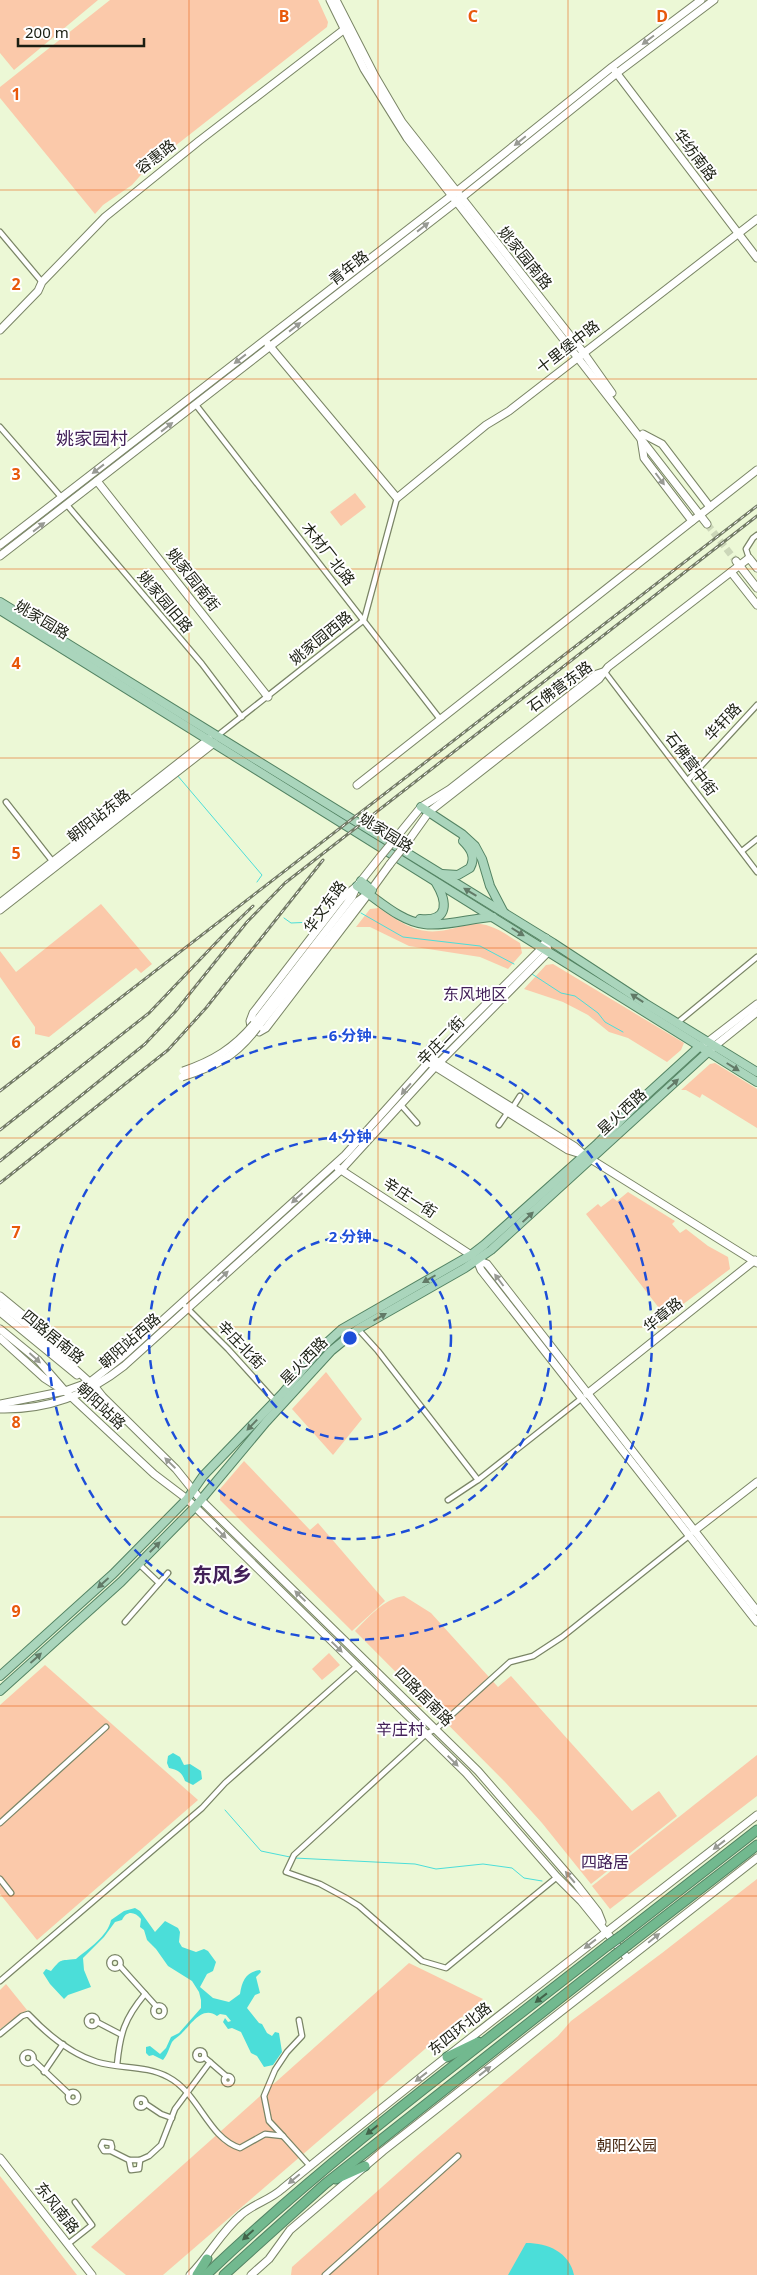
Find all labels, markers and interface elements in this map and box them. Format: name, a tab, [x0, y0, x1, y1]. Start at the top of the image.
text: B	[279, 5, 289, 27]
text: C	[468, 5, 478, 27]
text: D	[656, 5, 668, 27]
scale bar	[18, 15, 144, 47]
text: 200 m	[25, 22, 69, 42]
one-way arrow	[641, 35, 655, 45]
text: 1	[11, 83, 21, 105]
street label: 华纺南路	[670, 124, 722, 184]
street label: 容惠路	[131, 134, 179, 178]
one-way arrow	[514, 135, 527, 146]
one-way arrow	[417, 222, 430, 233]
street label: 姚家园南路	[494, 222, 557, 293]
street label: 青年路	[324, 245, 372, 289]
text: 2	[11, 273, 21, 295]
street label: 十里堡中路	[532, 315, 603, 377]
one-way arrow	[288, 321, 301, 332]
one-way arrow	[233, 354, 247, 364]
one-way arrow	[160, 422, 174, 432]
district label: 姚家园村	[56, 426, 128, 450]
text: 3	[11, 463, 21, 485]
one-way arrow	[91, 464, 105, 474]
one-way arrow	[654, 472, 665, 485]
street label: 木材厂北路	[298, 518, 360, 589]
one-way arrow	[32, 521, 45, 532]
street label: 姚家园南街	[163, 544, 225, 615]
street label: 姚家园旧路	[134, 566, 198, 637]
street label: 姚家园路	[12, 595, 73, 643]
street label: 姚家园西路	[285, 606, 356, 669]
text: 4	[11, 652, 21, 674]
street label: 石佛营东路	[523, 656, 596, 716]
street label: 华轩路	[699, 698, 745, 744]
street label: 石佛营中街	[661, 727, 722, 799]
street label: 朝阳站东路	[63, 784, 134, 846]
street label: 姚家园路	[356, 808, 417, 857]
text: 5	[11, 842, 21, 864]
street label: 华文东路	[298, 876, 350, 937]
one-way arrow	[464, 888, 477, 897]
one-way arrow	[511, 927, 524, 937]
district label: 东风地区	[443, 983, 507, 1005]
one-way arrow	[630, 993, 644, 1003]
street label: 辛庄二街	[412, 1012, 468, 1069]
text: 6 分钟	[329, 1025, 371, 1045]
text: 6	[11, 1031, 21, 1053]
one-way arrow	[726, 1062, 739, 1071]
one-way arrow	[667, 1078, 679, 1090]
one-way arrow	[400, 1082, 411, 1095]
street label: 星火西路	[593, 1083, 650, 1139]
text: 4 分钟	[329, 1126, 371, 1146]
street label: 辛庄一街	[380, 1172, 441, 1222]
one-way arrow	[292, 1192, 304, 1204]
one-way arrow	[521, 1211, 533, 1223]
text: 7	[11, 1221, 21, 1243]
text: 2 分钟	[329, 1226, 371, 1246]
one-way arrow	[217, 1270, 229, 1282]
one-way arrow	[422, 1274, 436, 1283]
one-way arrow	[494, 1274, 505, 1287]
street label: 华章路	[639, 1292, 686, 1336]
street label: 四路居南路	[18, 1305, 89, 1368]
street label: 朝阳站西路	[94, 1308, 164, 1372]
one-way arrow	[373, 1312, 386, 1321]
street label: 辛庄北街	[214, 1316, 270, 1373]
centre of rings	[341, 1329, 359, 1347]
street label: 星火西路	[275, 1332, 331, 1389]
one-way arrow	[28, 1352, 40, 1364]
street label: 朝阳站路	[73, 1377, 130, 1433]
text: 8	[11, 1411, 21, 1433]
one-way arrow	[246, 1419, 258, 1431]
one-way arrow	[164, 1457, 176, 1469]
one-way arrow	[215, 1527, 227, 1539]
one-way arrow	[149, 1541, 161, 1553]
district label: 东风乡	[192, 1561, 252, 1588]
one-way arrow	[96, 1577, 109, 1588]
one-way arrow	[294, 1590, 306, 1602]
text: 9	[11, 1600, 21, 1622]
one-way arrow	[331, 1641, 343, 1653]
one-way arrow	[30, 1652, 42, 1664]
street label: 四路居南路	[391, 1663, 458, 1730]
district label: 辛庄村	[376, 1718, 424, 1740]
one-way arrow	[447, 1755, 459, 1767]
one-way arrow	[712, 1839, 725, 1850]
district label: 四路居	[581, 1851, 629, 1873]
one-way arrow	[565, 1871, 576, 1883]
one-way arrow	[648, 1933, 661, 1944]
one-way arrow	[584, 1939, 597, 1950]
one-way arrow	[535, 1992, 548, 2003]
street label: 东四环北路	[424, 1997, 495, 2059]
one-way arrow	[478, 2066, 492, 2076]
one-way arrow	[414, 2072, 428, 2082]
one-way arrow	[366, 2125, 379, 2136]
park label: 朝阳公园	[597, 2135, 657, 2155]
one-way arrow	[289, 2173, 301, 2185]
street label: 东风南路	[31, 2178, 84, 2237]
one-way arrow	[242, 2230, 255, 2241]

